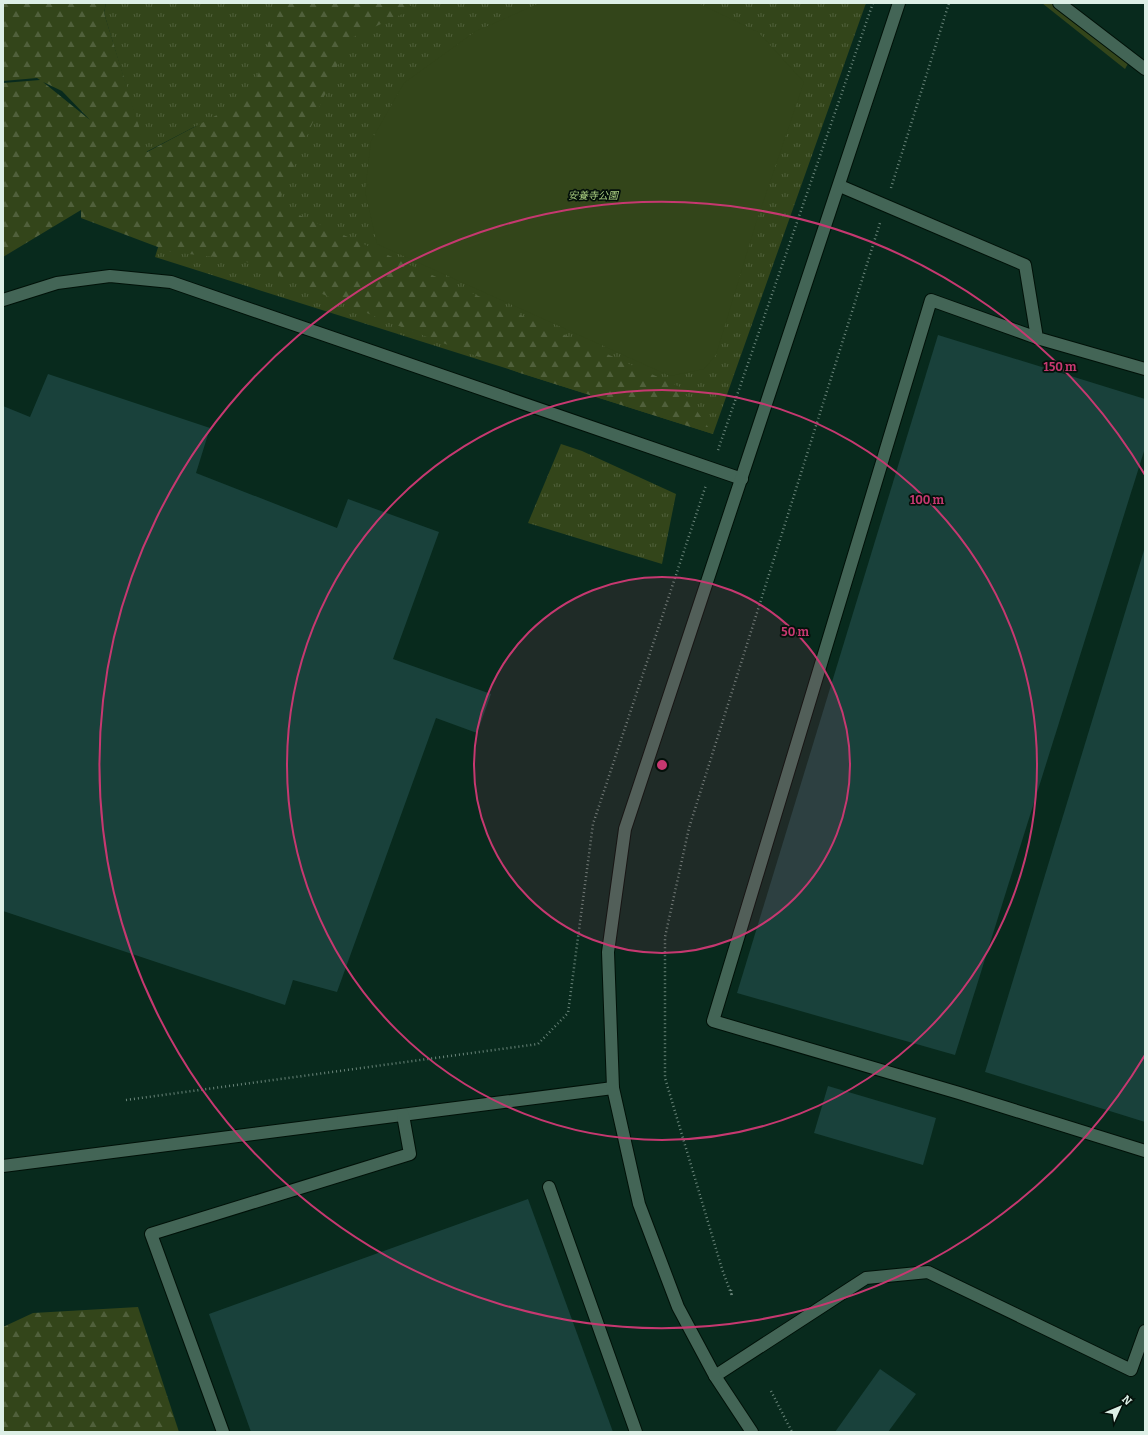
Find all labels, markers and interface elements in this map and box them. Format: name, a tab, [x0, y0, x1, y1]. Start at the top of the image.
park label: 安養寺公園	[568, 190, 620, 202]
text: 150 m	[1044, 360, 1077, 374]
text: 100 m	[910, 493, 945, 507]
text: 50 m	[781, 625, 809, 639]
centre of rings	[655, 758, 669, 772]
north arrow	[1100, 1387, 1140, 1427]
text: N	[1119, 1393, 1135, 1408]

